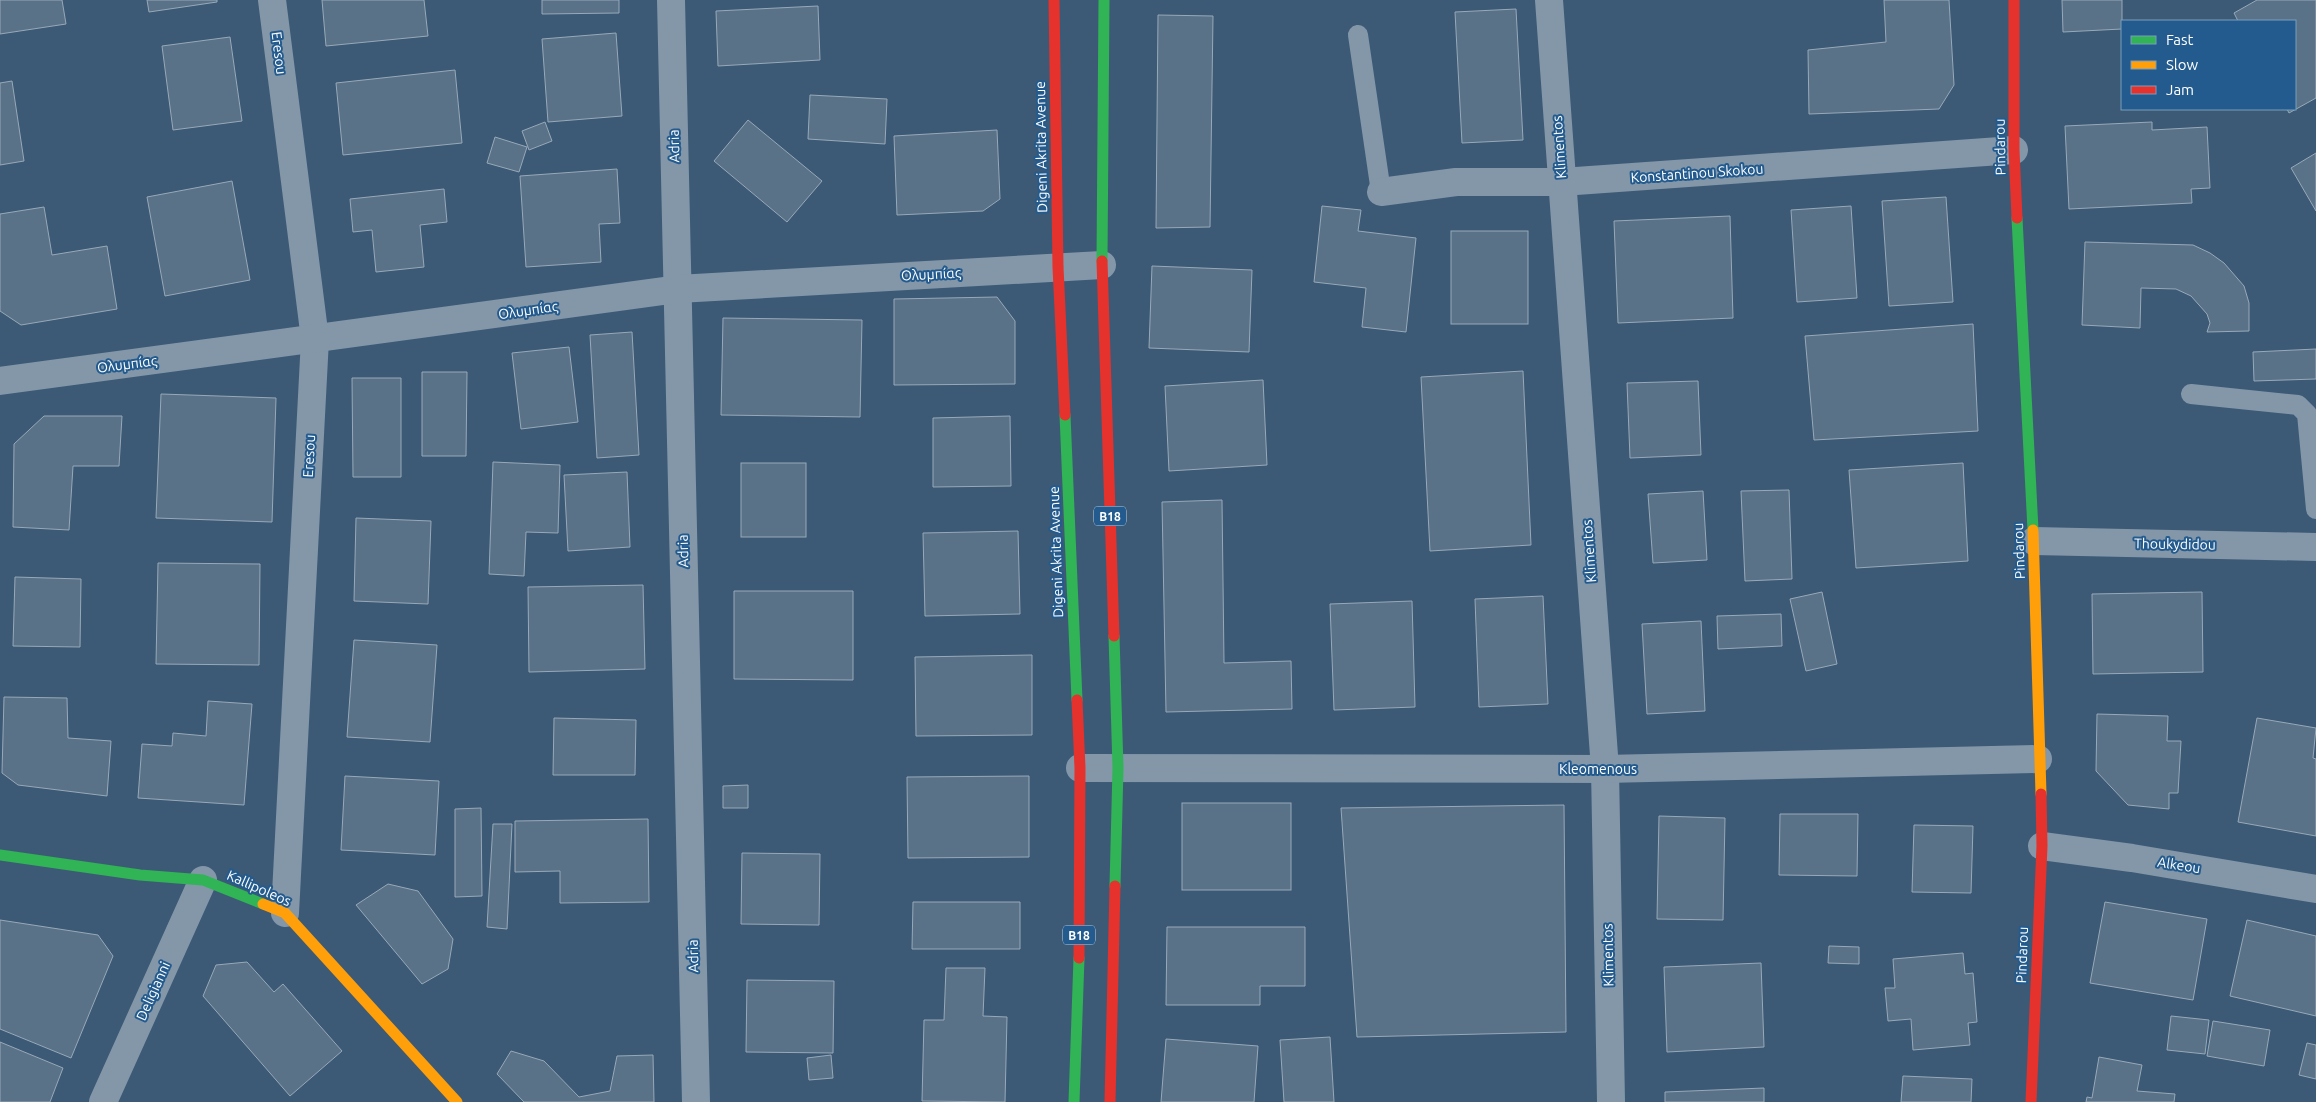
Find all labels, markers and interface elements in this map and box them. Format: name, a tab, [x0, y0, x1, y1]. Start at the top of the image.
legend	[2121, 20, 2296, 110]
street label: Eresou	[268, 31, 290, 75]
text: Fast	[2166, 31, 2194, 48]
text: Slow	[2166, 56, 2199, 73]
street label: Digeni Akrita Avenue	[1032, 81, 1050, 213]
text: Jam	[2166, 81, 2194, 98]
street label: Klimentos	[1549, 115, 1569, 179]
street label: Pindarou	[1992, 119, 2008, 175]
street label: Adria	[666, 129, 682, 163]
street label: Konstantinou Skokou	[1630, 160, 1764, 186]
street label: Ολυμπίας	[901, 264, 962, 284]
street label: Ολυμπίας	[497, 298, 560, 322]
street label: Ολυμπίας	[96, 352, 158, 376]
street label: Eresou	[300, 434, 318, 478]
street label: Digeni Akrita Avenue	[1046, 486, 1066, 618]
road number: B18	[1094, 506, 1126, 526]
street label: Klimentos	[1579, 519, 1599, 583]
street label: Pindarou	[2010, 522, 2028, 580]
street label: Adria	[675, 534, 691, 568]
street label: Thoukydidou	[2134, 535, 2216, 553]
street label: Kleomenous	[1559, 761, 1637, 777]
street label: Alkeou	[2156, 854, 2202, 876]
street label: Kallipoleos	[224, 867, 294, 909]
street label: Klimentos	[1599, 923, 1617, 987]
road number: B18	[1063, 926, 1095, 944]
street label: Pindarou	[2013, 926, 2031, 984]
street label: Adria	[685, 939, 701, 973]
street label: Deligianni	[133, 959, 173, 1023]

